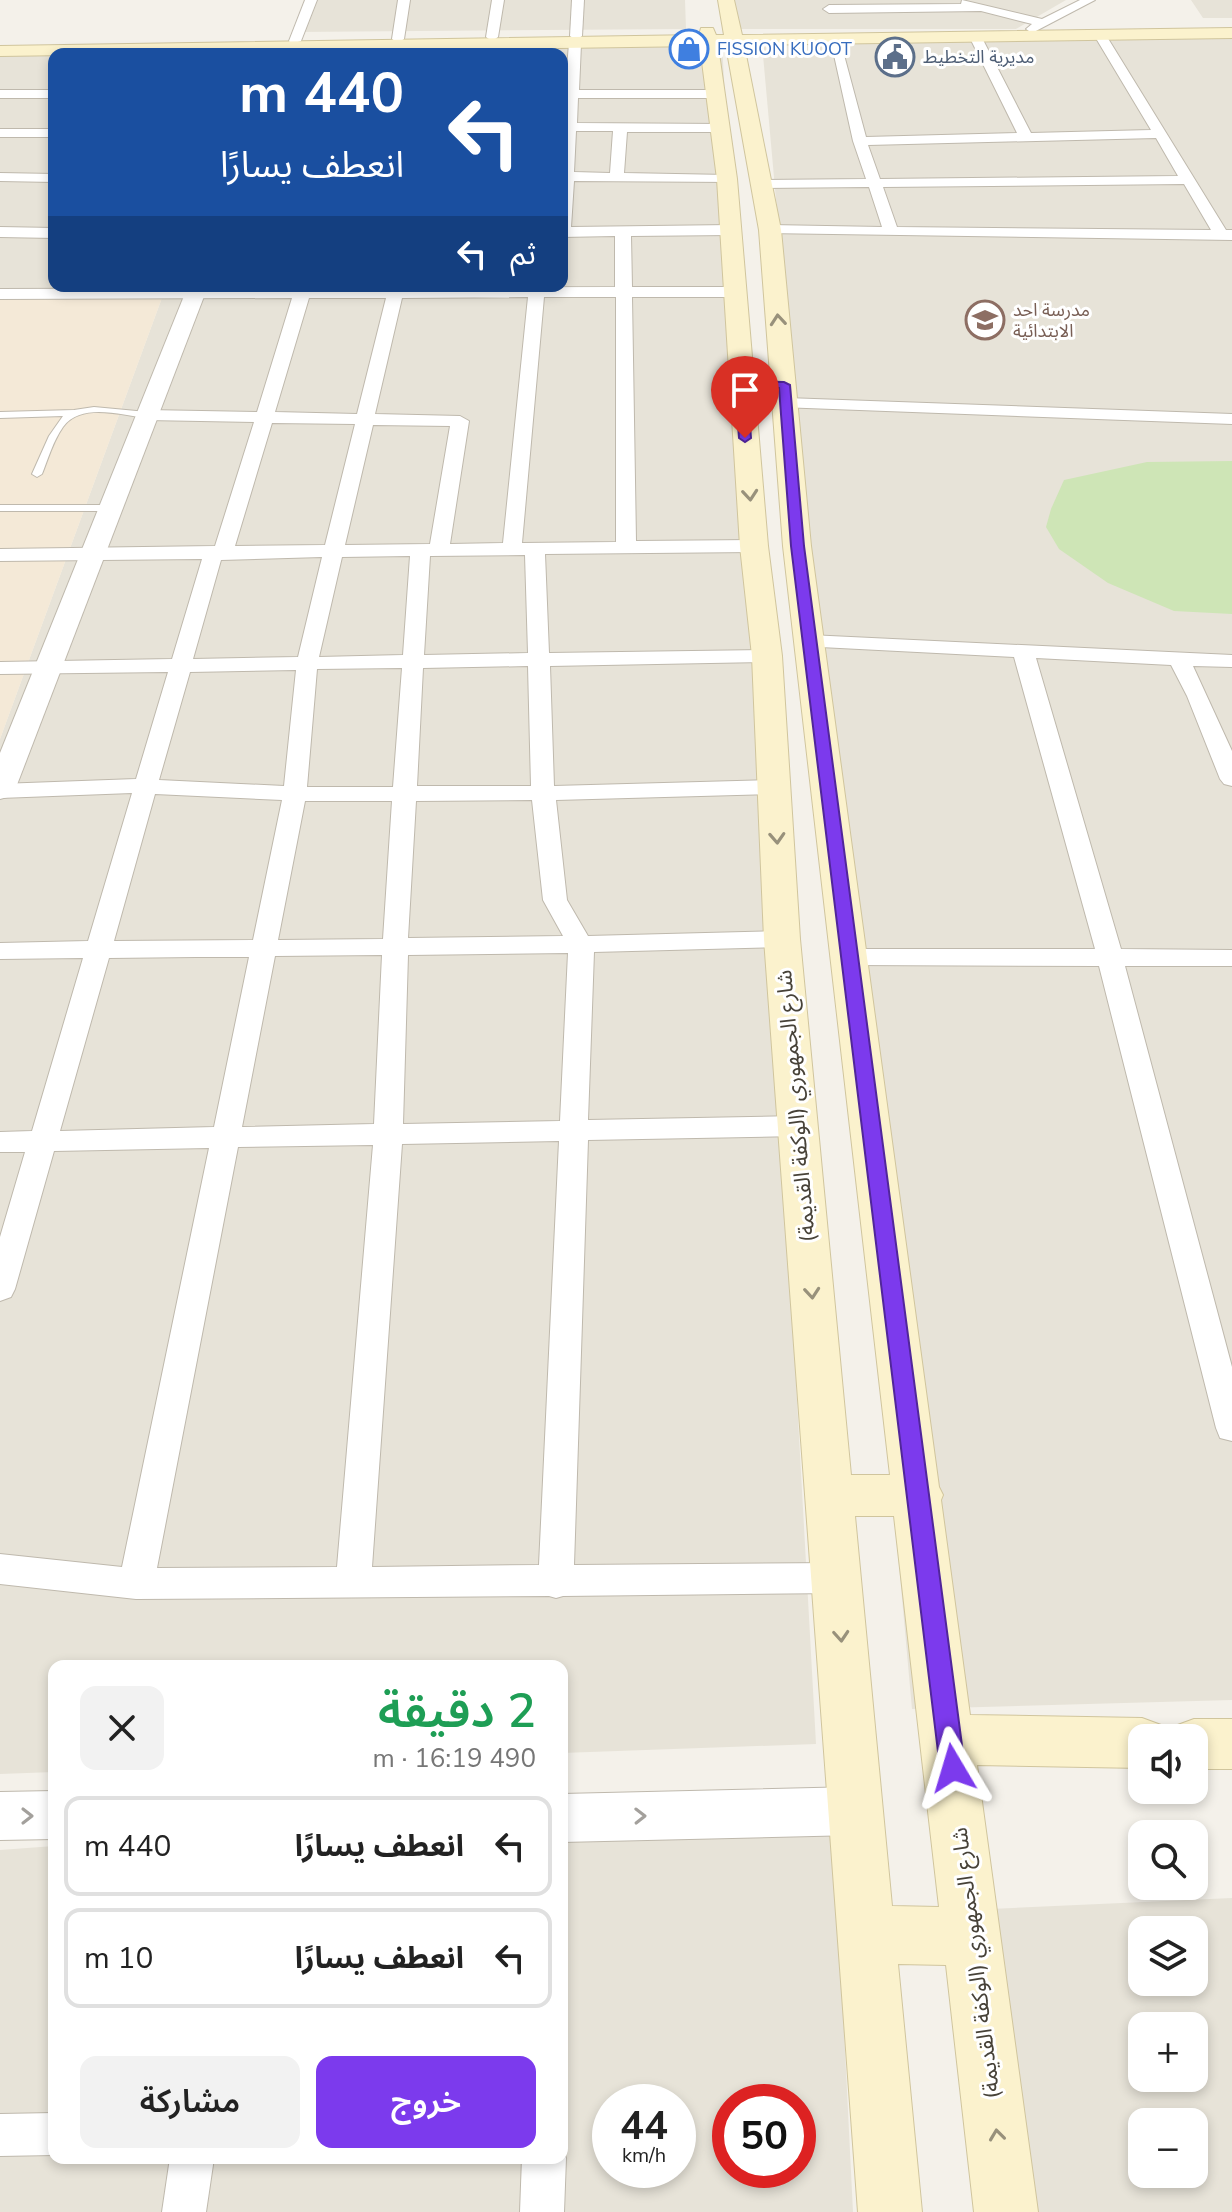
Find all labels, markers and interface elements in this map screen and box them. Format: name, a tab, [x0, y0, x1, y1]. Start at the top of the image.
shop icon: FISSION KUOOT	[668, 28, 710, 70]
public building icon: مديرية التخطيط	[874, 36, 916, 78]
place label: FISSION KUOOT	[717, 37, 852, 61]
place label: مديرية التخطيط	[923, 45, 1034, 69]
text: 440 m	[239, 55, 404, 132]
icon: left	[432, 80, 536, 184]
text: انعطف يسارًا	[220, 141, 404, 190]
icon: left	[450, 232, 494, 276]
text: ثم	[510, 234, 536, 275]
place label: مدرسة احد الابتدائية	[1013, 298, 1090, 343]
school or university icon: مدرسة احد الابتدائية	[964, 299, 1006, 341]
one-way arrow	[770, 313, 787, 326]
pin	[711, 356, 779, 438]
icon: arrive	[723, 368, 767, 412]
one-way arrow	[741, 489, 758, 502]
one-way arrow	[768, 832, 785, 845]
street label: شارع الجمهوري (الوكفة القديمة)	[769, 968, 824, 1243]
one-way arrow	[803, 1287, 820, 1300]
one-way arrow	[832, 1630, 849, 1643]
text: 2 دقيقة	[378, 1678, 536, 1744]
button: close	[80, 1686, 164, 1770]
map controls	[1128, 1724, 1208, 2188]
button: sound	[1128, 1724, 1208, 1804]
position arrow	[911, 1726, 995, 1810]
text: 490 m · 16:19	[373, 1741, 536, 1776]
one-way arrow	[21, 1807, 34, 1825]
one-way arrow	[634, 1807, 647, 1824]
button: search	[1128, 1820, 1208, 1900]
icon: left	[488, 1824, 532, 1868]
street label: شارع الجمهوري (الوكفة القديمة)	[944, 1825, 1009, 2100]
text: 440 m	[84, 1826, 171, 1867]
text: انعطف يسارًا	[295, 1826, 464, 1867]
button: layers	[1128, 1916, 1208, 1996]
icon: left	[488, 1936, 532, 1980]
text: 10 m	[84, 1938, 153, 1979]
text: انعطف يسارًا	[295, 1938, 464, 1979]
button: +	[1128, 2012, 1208, 2092]
button: مشاركة	[80, 2056, 300, 2148]
button: خروج	[316, 2056, 536, 2148]
speed limit sign: 50	[712, 2084, 816, 2188]
text: 44	[620, 2099, 668, 2153]
button: −	[1128, 2108, 1208, 2188]
one-way arrow	[988, 2128, 1005, 2141]
text: km/h	[622, 2142, 666, 2169]

